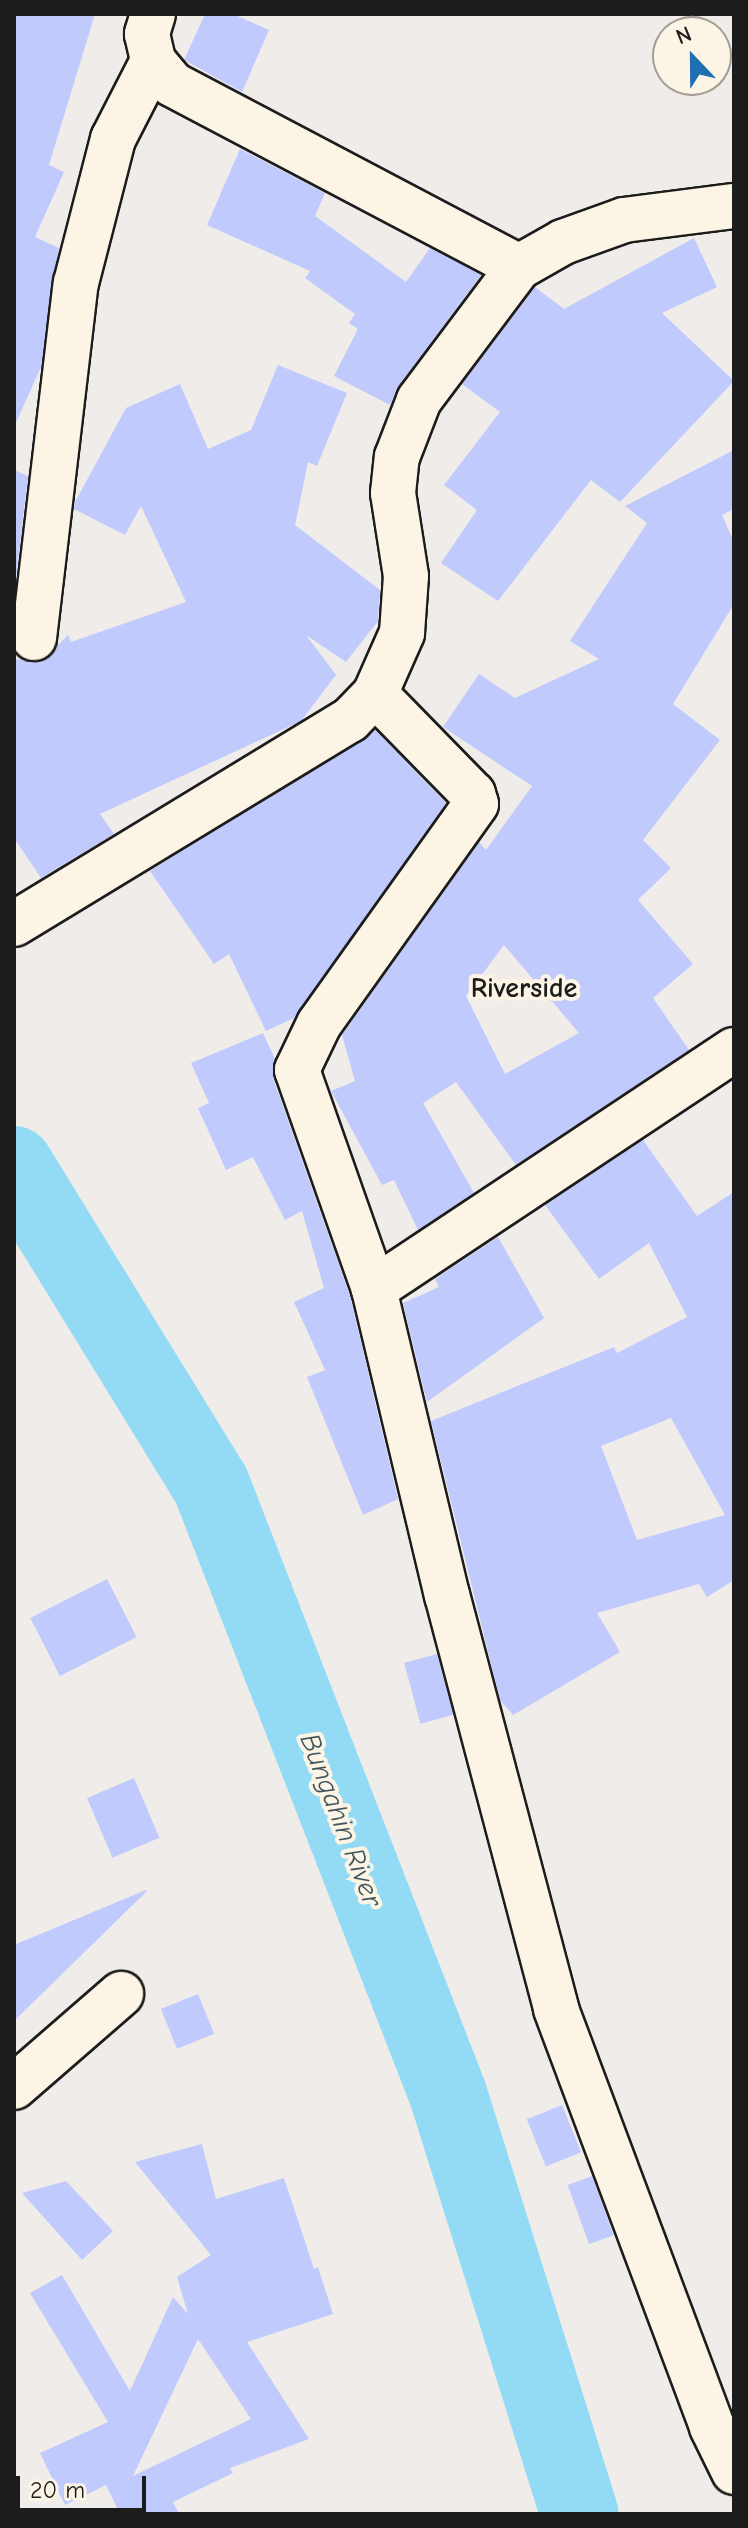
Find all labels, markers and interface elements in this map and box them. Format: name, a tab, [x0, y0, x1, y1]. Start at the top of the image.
north arrow	[652, 16, 732, 96]
text: N	[672, 21, 695, 50]
district label: Riverside	[471, 971, 577, 1005]
water label: Bungahin River	[293, 1729, 389, 1911]
scale bar	[20, 2460, 150, 2510]
text: 20 m	[30, 2476, 85, 2504]

